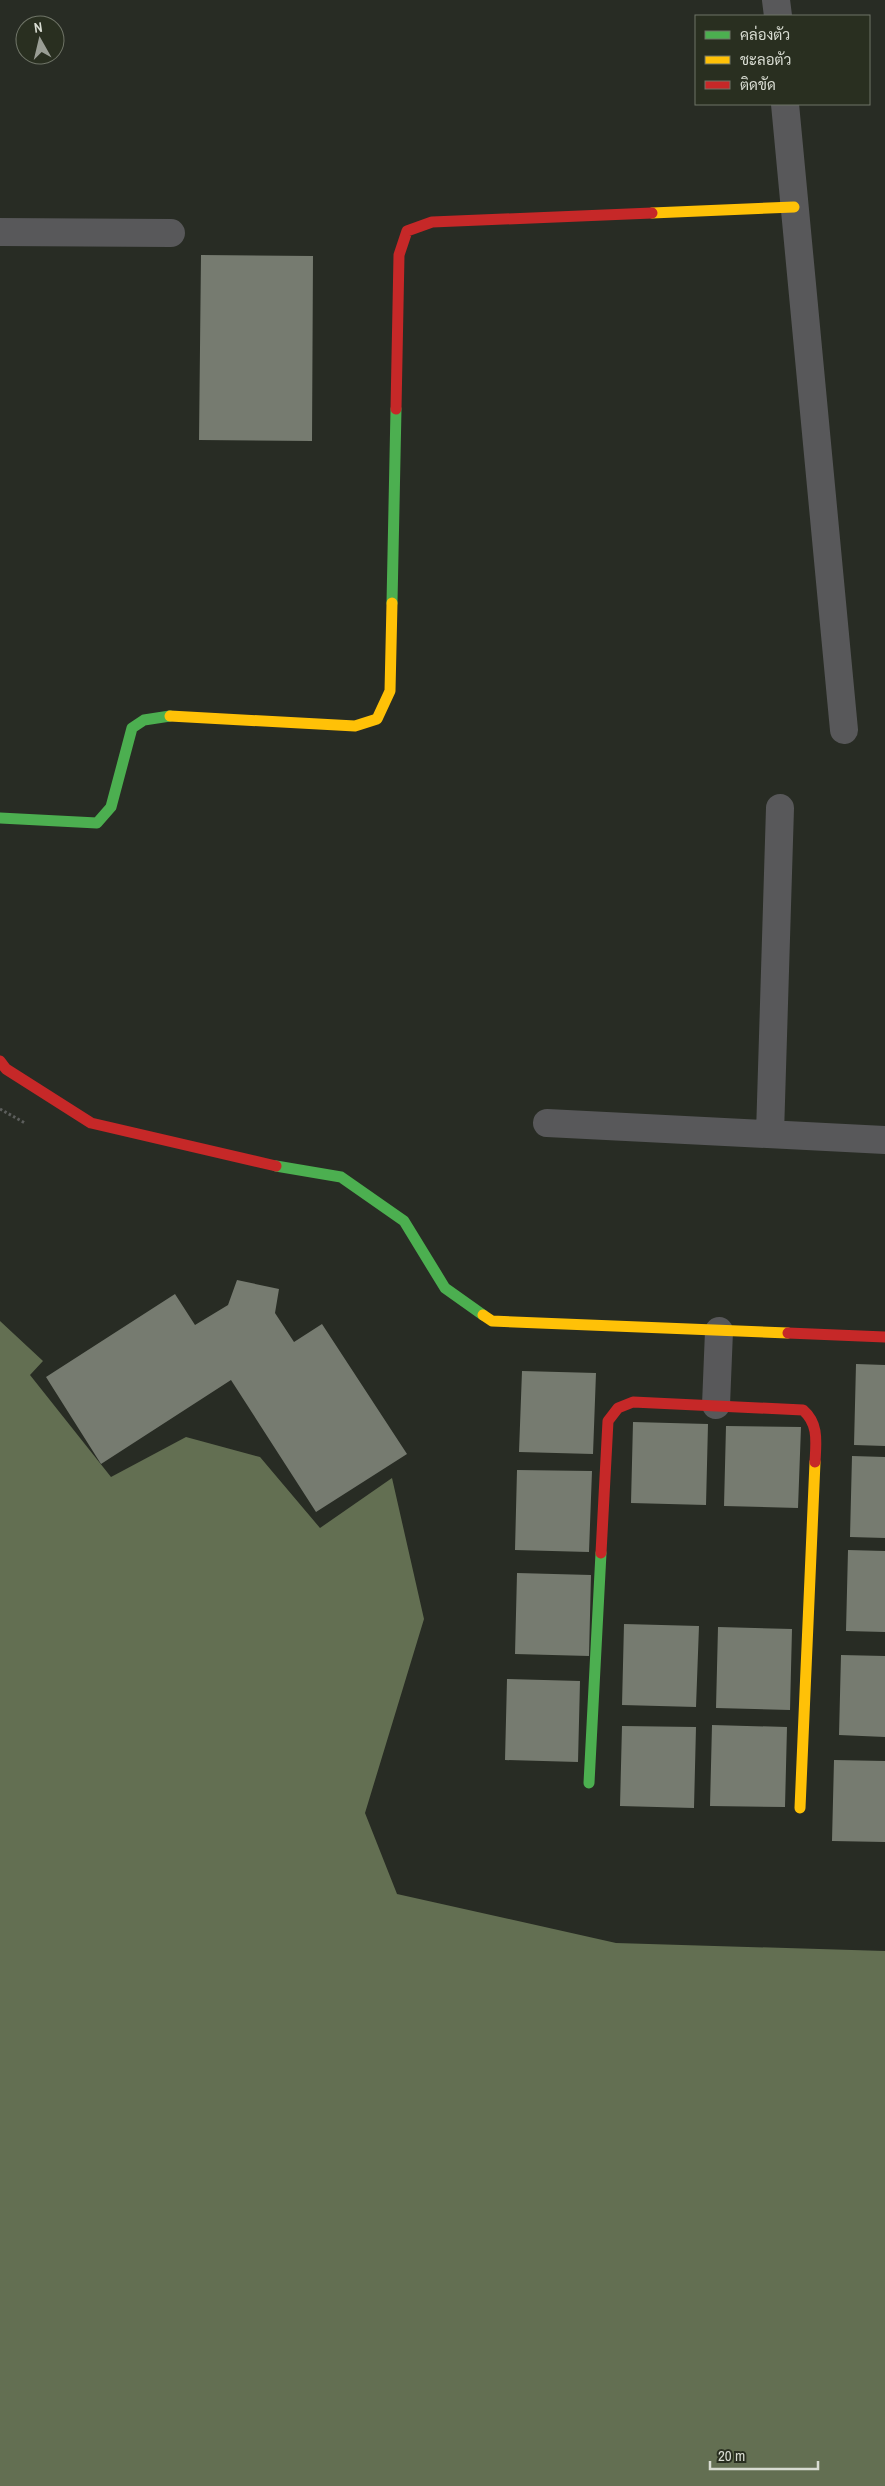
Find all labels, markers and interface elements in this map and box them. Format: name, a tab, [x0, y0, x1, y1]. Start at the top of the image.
north arrow	[15, 15, 65, 65]
legend	[695, 15, 870, 105]
text: N	[33, 18, 44, 37]
text: คล่องตัว	[740, 24, 790, 45]
text: ชะลอตัว	[740, 49, 791, 70]
text: ติดขัด	[740, 74, 776, 95]
scale bar	[710, 2438, 818, 2470]
text: 20 m	[718, 2445, 745, 2466]

